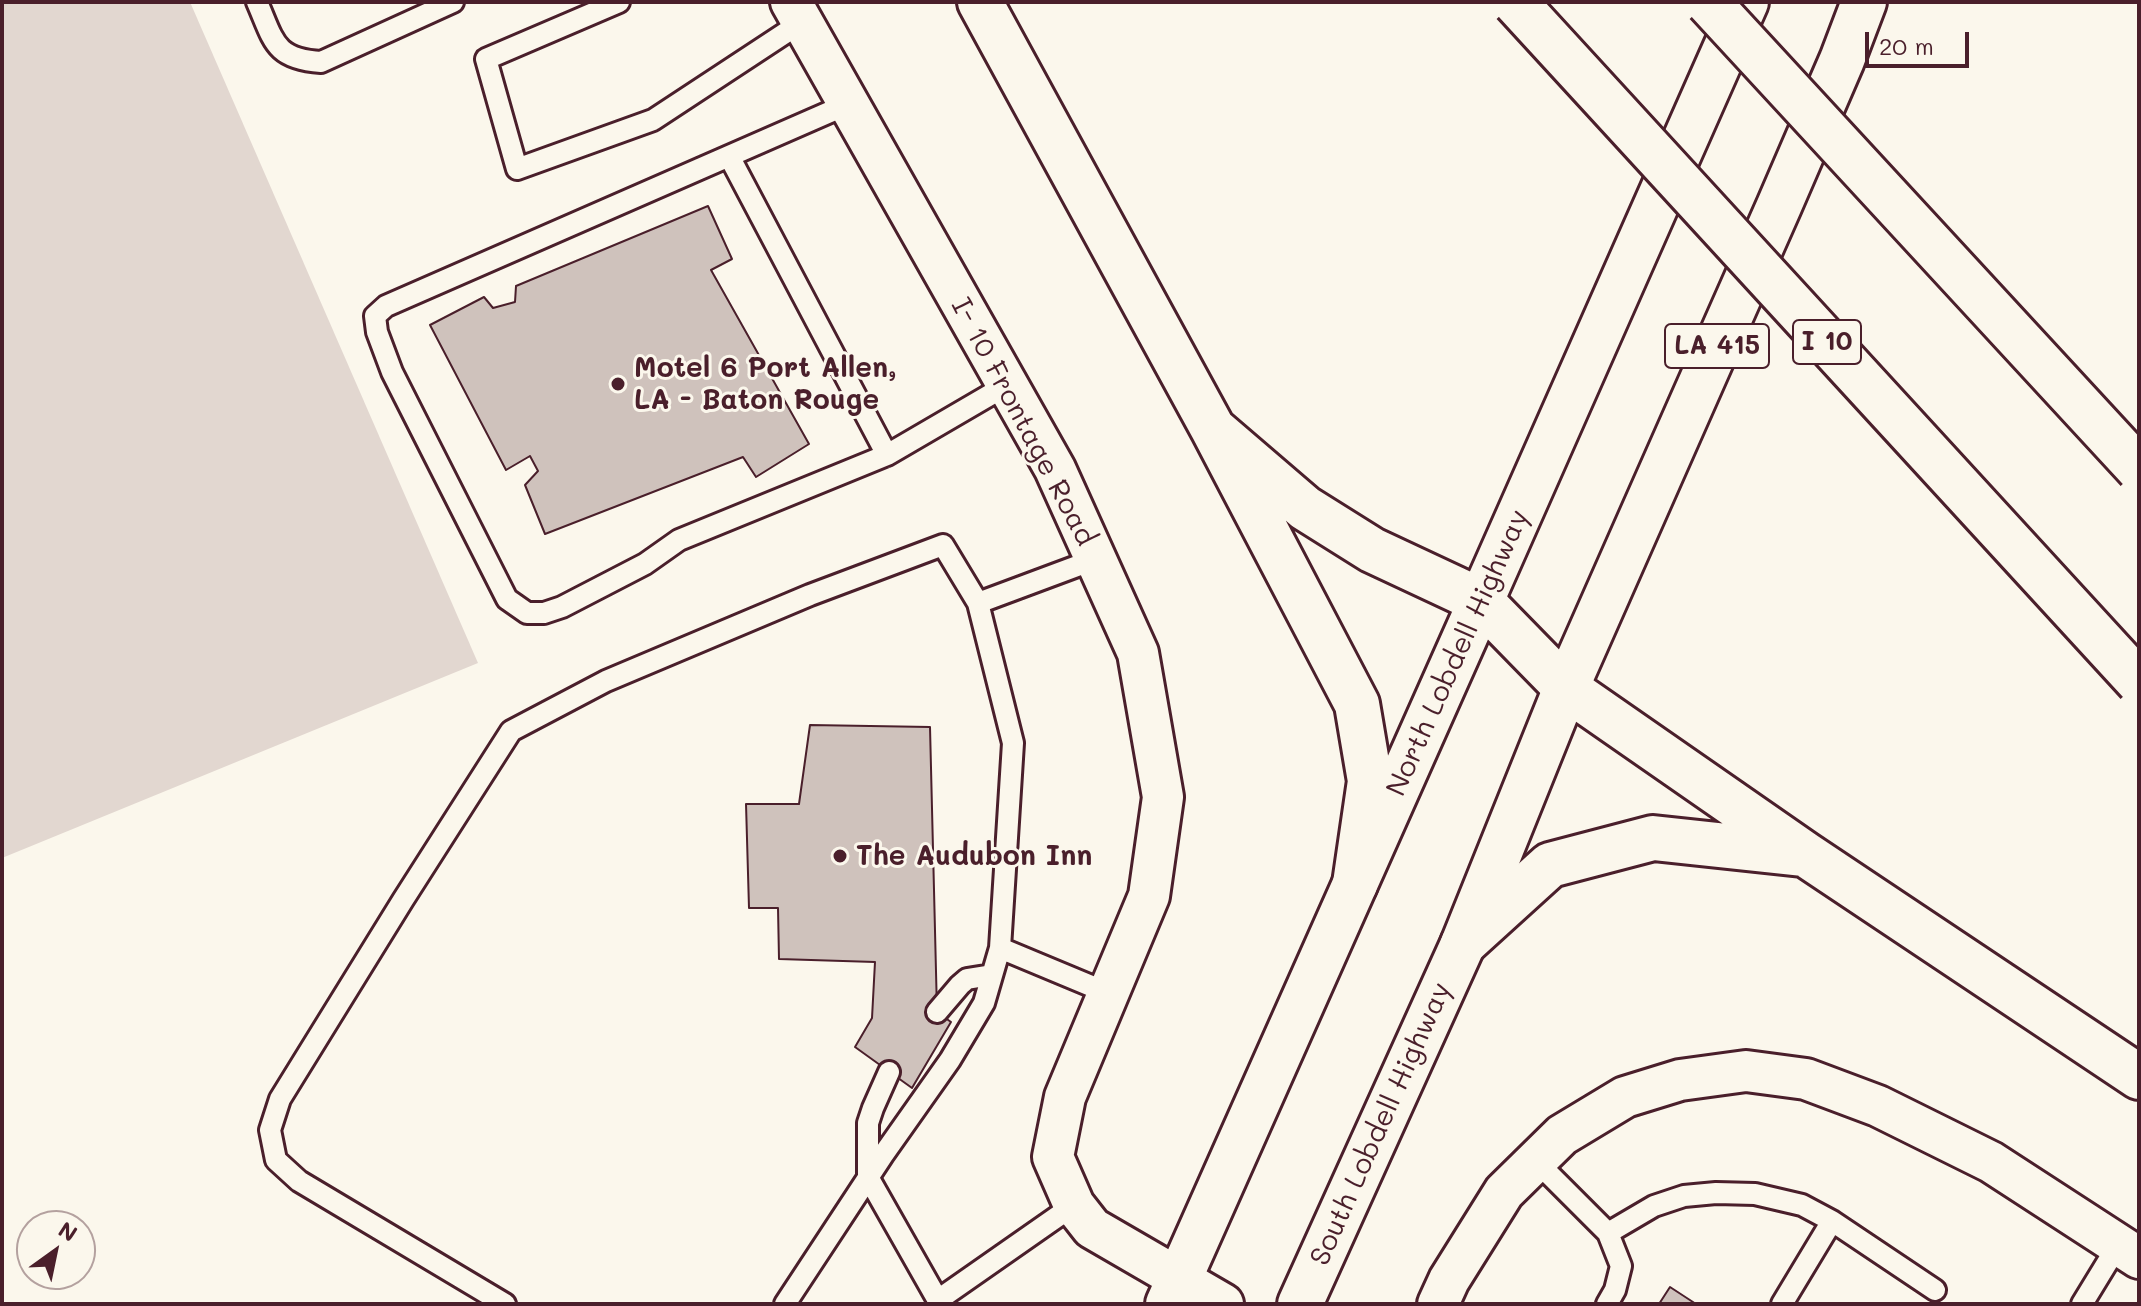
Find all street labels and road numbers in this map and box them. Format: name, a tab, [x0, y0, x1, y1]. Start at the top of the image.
street label: I- 10 Frontage Road	[943, 292, 1103, 552]
road number: I 10	[1793, 320, 1861, 364]
road number: LA 415	[1665, 324, 1769, 368]
street label: North Lobdell Highway	[1380, 505, 1536, 801]
street label: South Lobdell Highway	[1303, 977, 1459, 1271]

